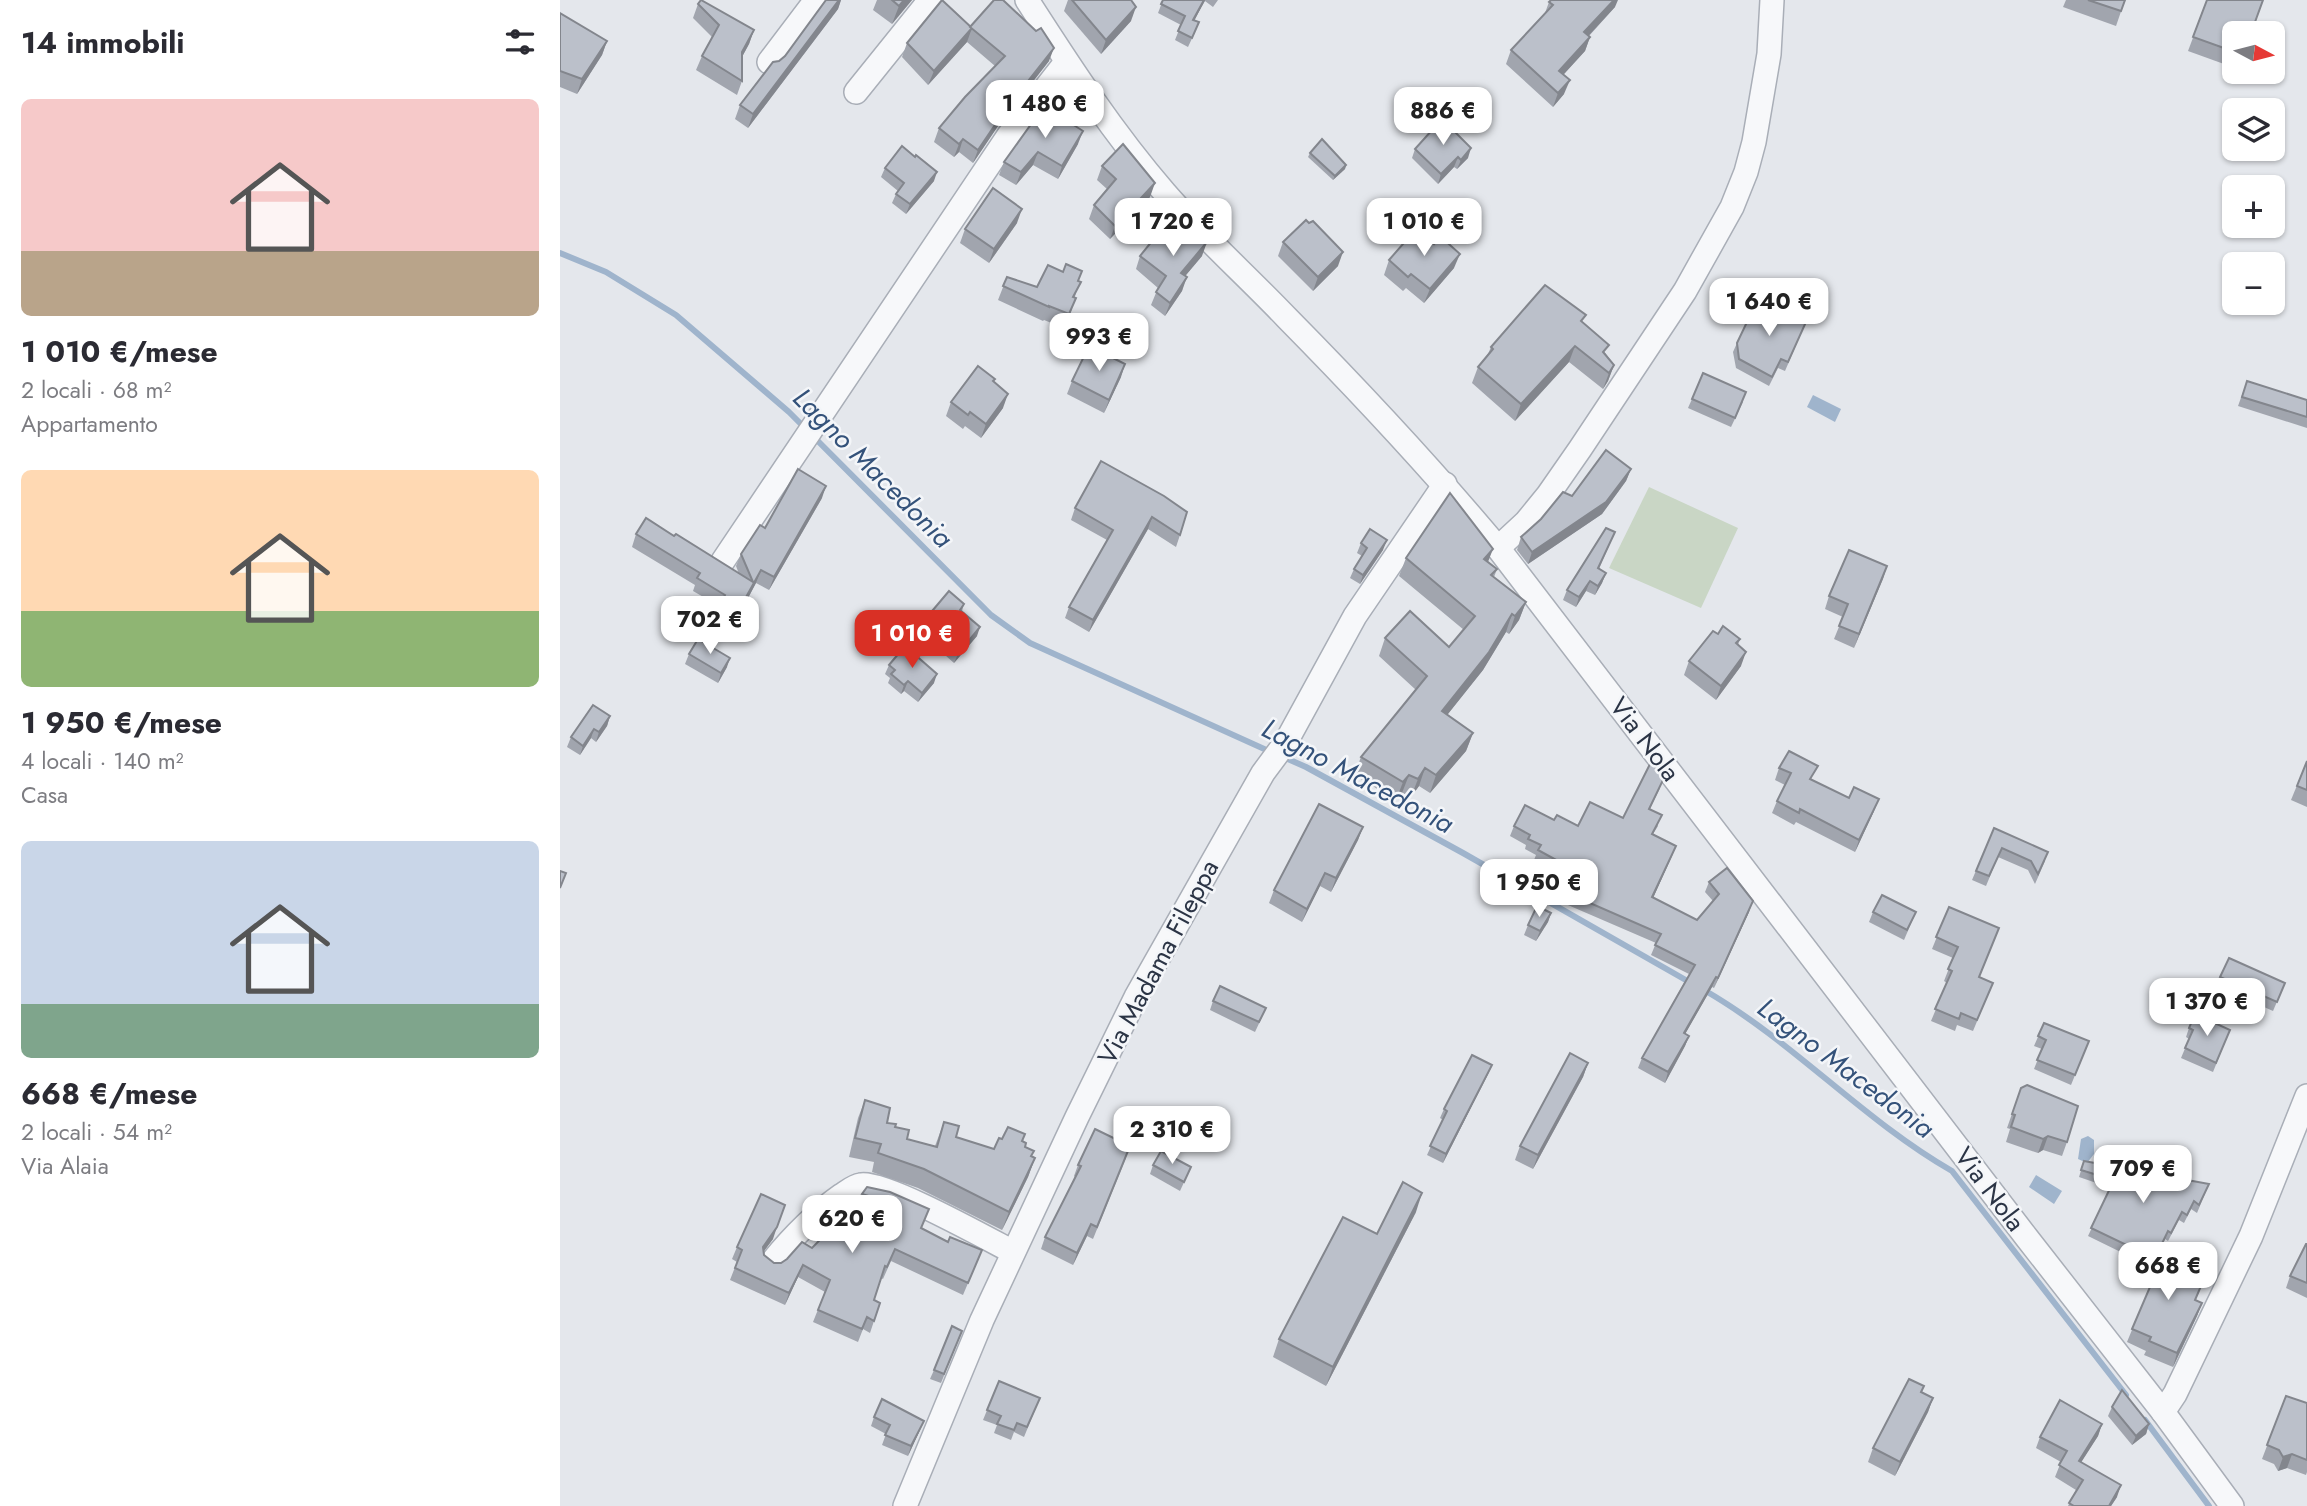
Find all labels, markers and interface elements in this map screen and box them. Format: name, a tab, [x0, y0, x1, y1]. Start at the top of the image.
text: 14 immobili	[21, 21, 185, 64]
north arrow	[2222, 21, 2286, 84]
map controls	[2222, 21, 2285, 315]
icon: filters	[501, 23, 539, 61]
pin: 1 480 €	[980, 80, 1110, 140]
text: 1 480 €	[1002, 86, 1088, 120]
pin: 886 €	[1394, 88, 1492, 147]
text: 886 €	[1410, 93, 1476, 127]
button: layers	[2222, 98, 2285, 161]
icon: home	[217, 144, 343, 270]
button: +	[2222, 175, 2285, 238]
pin: 1 720 €	[1108, 198, 1238, 258]
pin: 1 010 €	[1359, 198, 1489, 258]
text: 1 720 €	[1131, 204, 1215, 238]
text: 1 010 €	[1383, 204, 1465, 238]
button: −	[2222, 252, 2285, 315]
pin: 1 640 €	[1704, 278, 1834, 338]
text: 1 640 €	[1725, 284, 1813, 318]
pin: 993 €	[1050, 314, 1148, 373]
text: 993 €	[1065, 319, 1133, 353]
text: 1 010 €/mese	[21, 330, 218, 373]
text: 2 locali · 68 m²	[21, 373, 171, 407]
water label: Lagno Macedonia	[783, 378, 963, 558]
text: Appartamento	[21, 407, 158, 441]
icon: home	[217, 515, 343, 641]
pin: 702 €	[661, 596, 759, 656]
text: 702 €	[677, 602, 743, 636]
pin: 1 010 €	[847, 610, 977, 670]
text: 1 010 €	[871, 616, 953, 650]
street label: Via Nola	[1601, 689, 1689, 789]
text: 1 950 €/mese	[21, 701, 222, 744]
water label: Lagno Macedonia	[1255, 708, 1462, 844]
text: 4 locali · 140 m²	[21, 744, 184, 778]
text: Casa	[21, 778, 68, 812]
street label: Via Madama Fileppa	[1088, 853, 1228, 1071]
pin: 1 950 €	[1474, 860, 1604, 919]
text: 1 950 €	[1496, 865, 1582, 899]
icon: home	[217, 886, 343, 1012]
pin: 1 370 €	[2142, 978, 2272, 1038]
text: 1 370 €	[2165, 984, 2249, 1018]
water label: Lagno Macedonia	[1749, 988, 1944, 1149]
text: 668 €/mese	[21, 1072, 197, 1115]
pin: 2 310 €	[1107, 1106, 1237, 1166]
text: 2 310 €	[1129, 1112, 1215, 1146]
text: 2 locali · 54 m²	[21, 1115, 172, 1149]
street label: Via Nola	[1946, 1139, 2034, 1239]
pin: 709 €	[2094, 1146, 2192, 1205]
text: Via Alaia	[21, 1149, 109, 1183]
text: 709 €	[2110, 1151, 2176, 1185]
pin: 620 €	[803, 1196, 901, 1255]
text: 620 €	[818, 1201, 886, 1235]
pin: 668 €	[2119, 1242, 2217, 1302]
text: 668 €	[2134, 1248, 2202, 1282]

